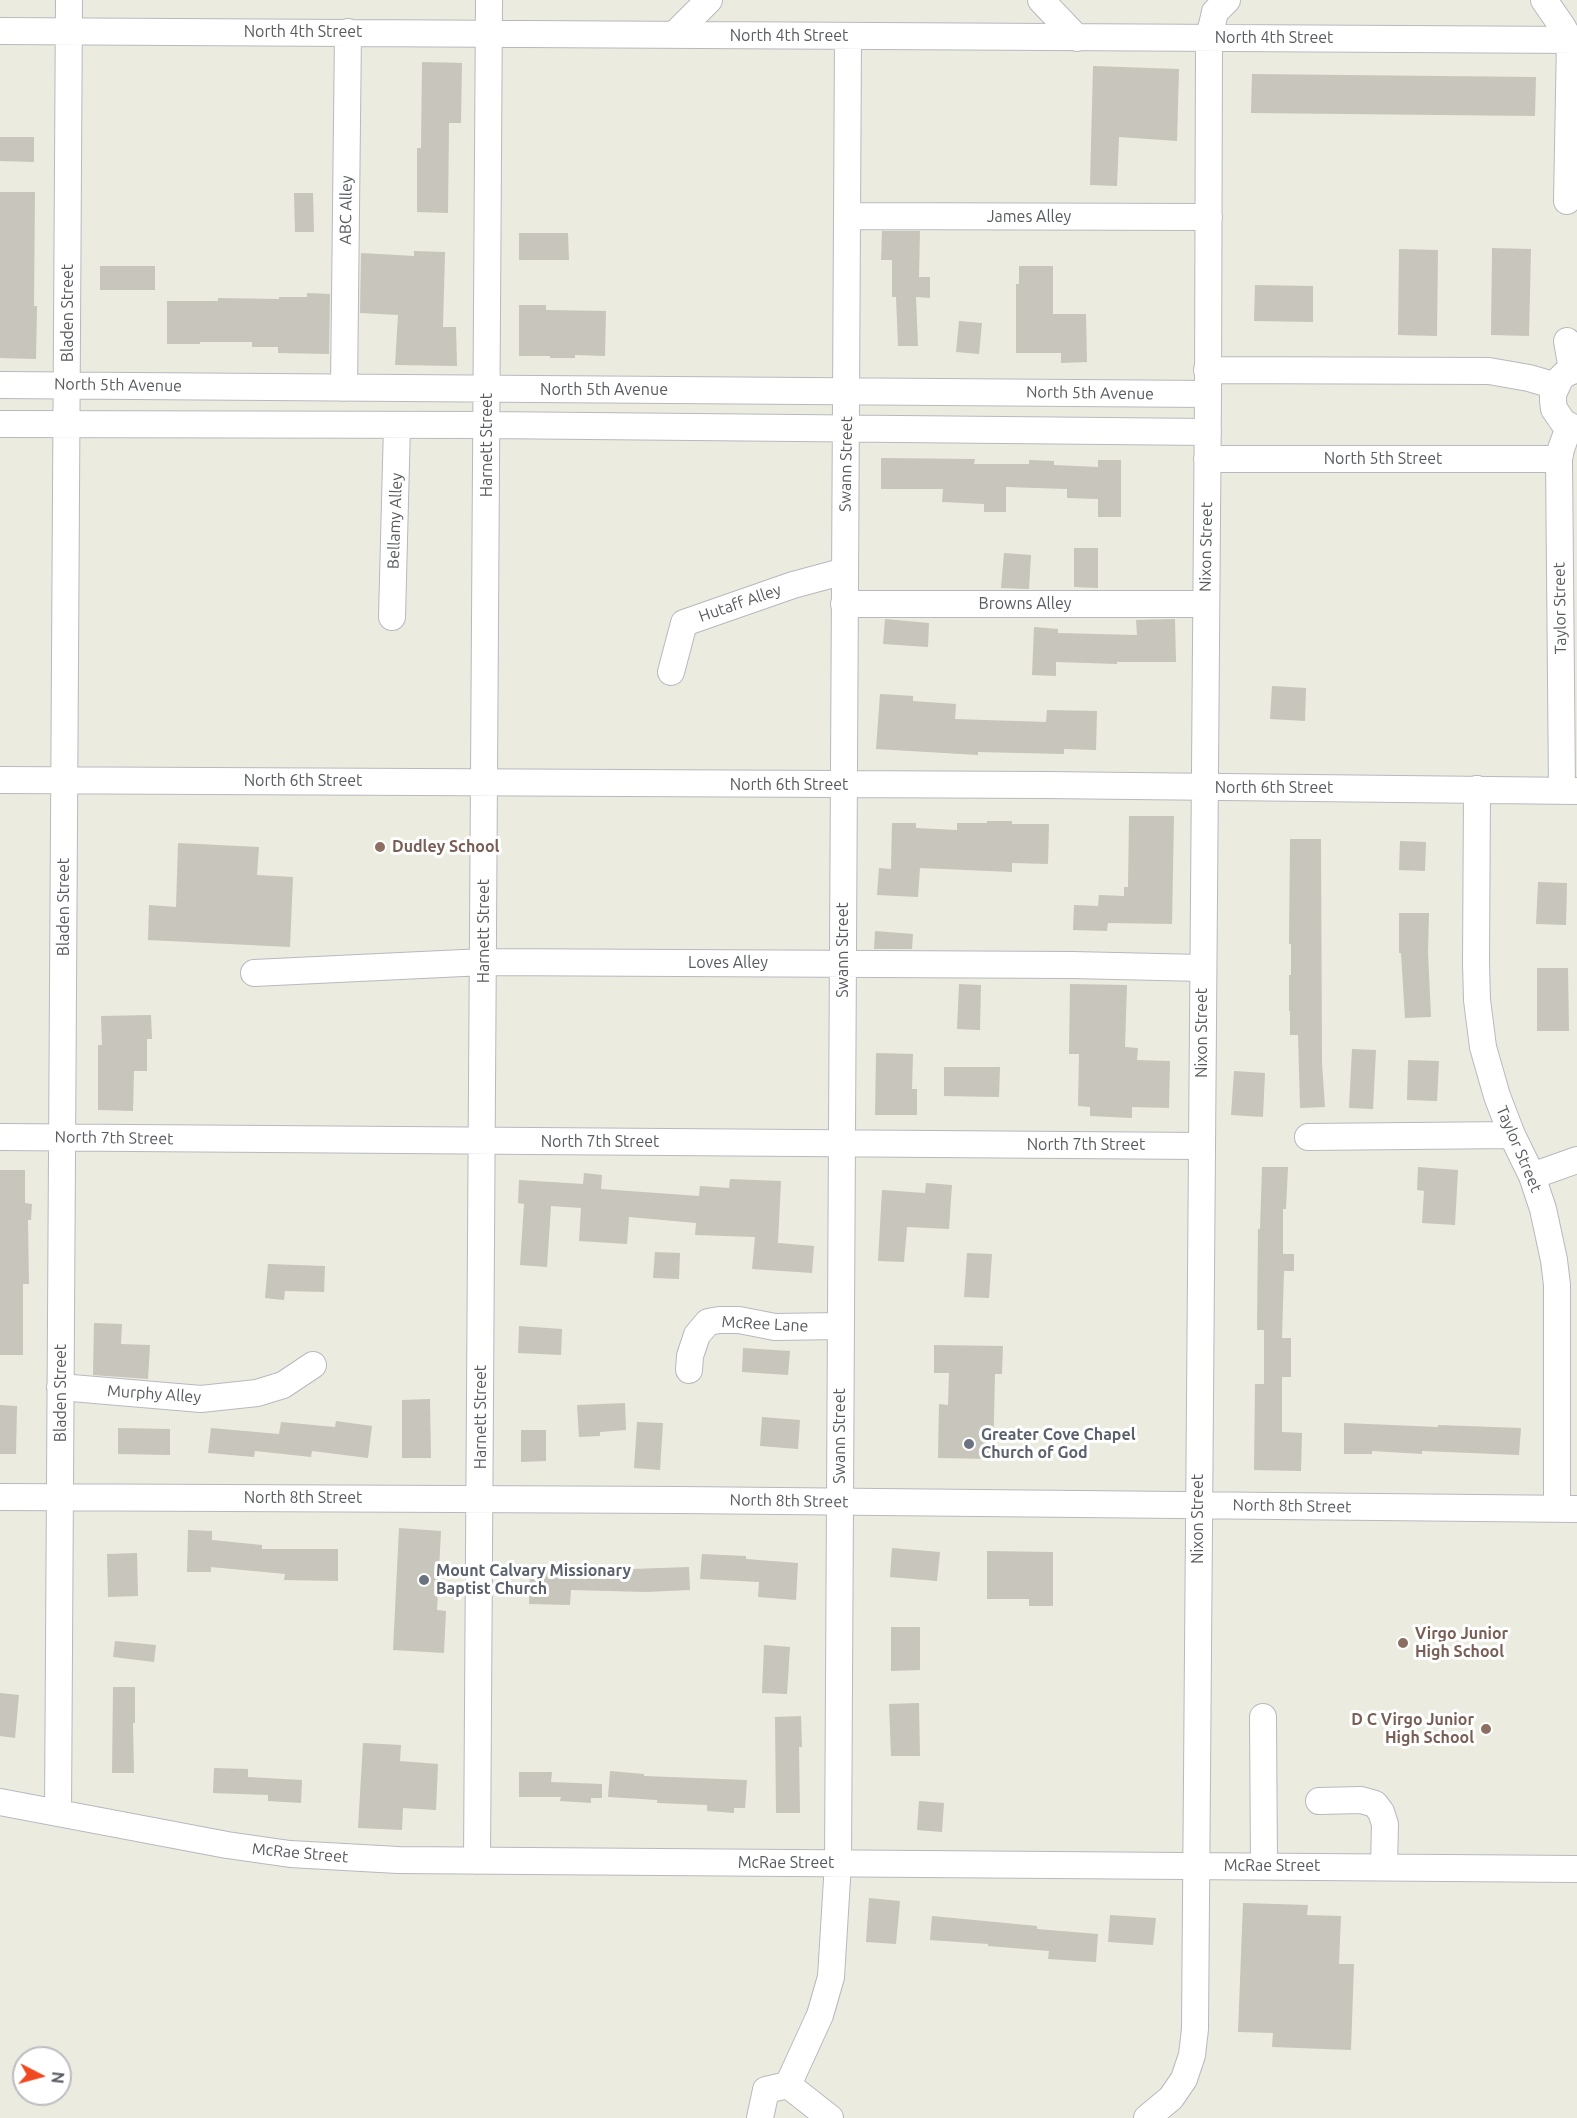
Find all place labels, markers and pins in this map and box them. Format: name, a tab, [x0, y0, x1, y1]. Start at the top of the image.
place label: Dudley School	[392, 837, 499, 857]
marker: Dudley School	[373, 840, 387, 854]
place label: Greater Cove Chapel Church of God	[981, 1425, 1136, 1463]
marker: Greater Cove Chapel Church of God	[962, 1437, 976, 1451]
place label: Mount Calvary Missionary Baptist Church	[436, 1561, 631, 1599]
marker: Mount Calvary Missionary Baptist Church	[417, 1573, 431, 1587]
place label: Virgo Junior High School	[1415, 1624, 1508, 1662]
marker: Virgo Junior High School	[1396, 1636, 1410, 1650]
place label: D C Virgo Junior High School	[1351, 1710, 1474, 1748]
marker: D C Virgo Junior High School	[1479, 1722, 1493, 1736]

